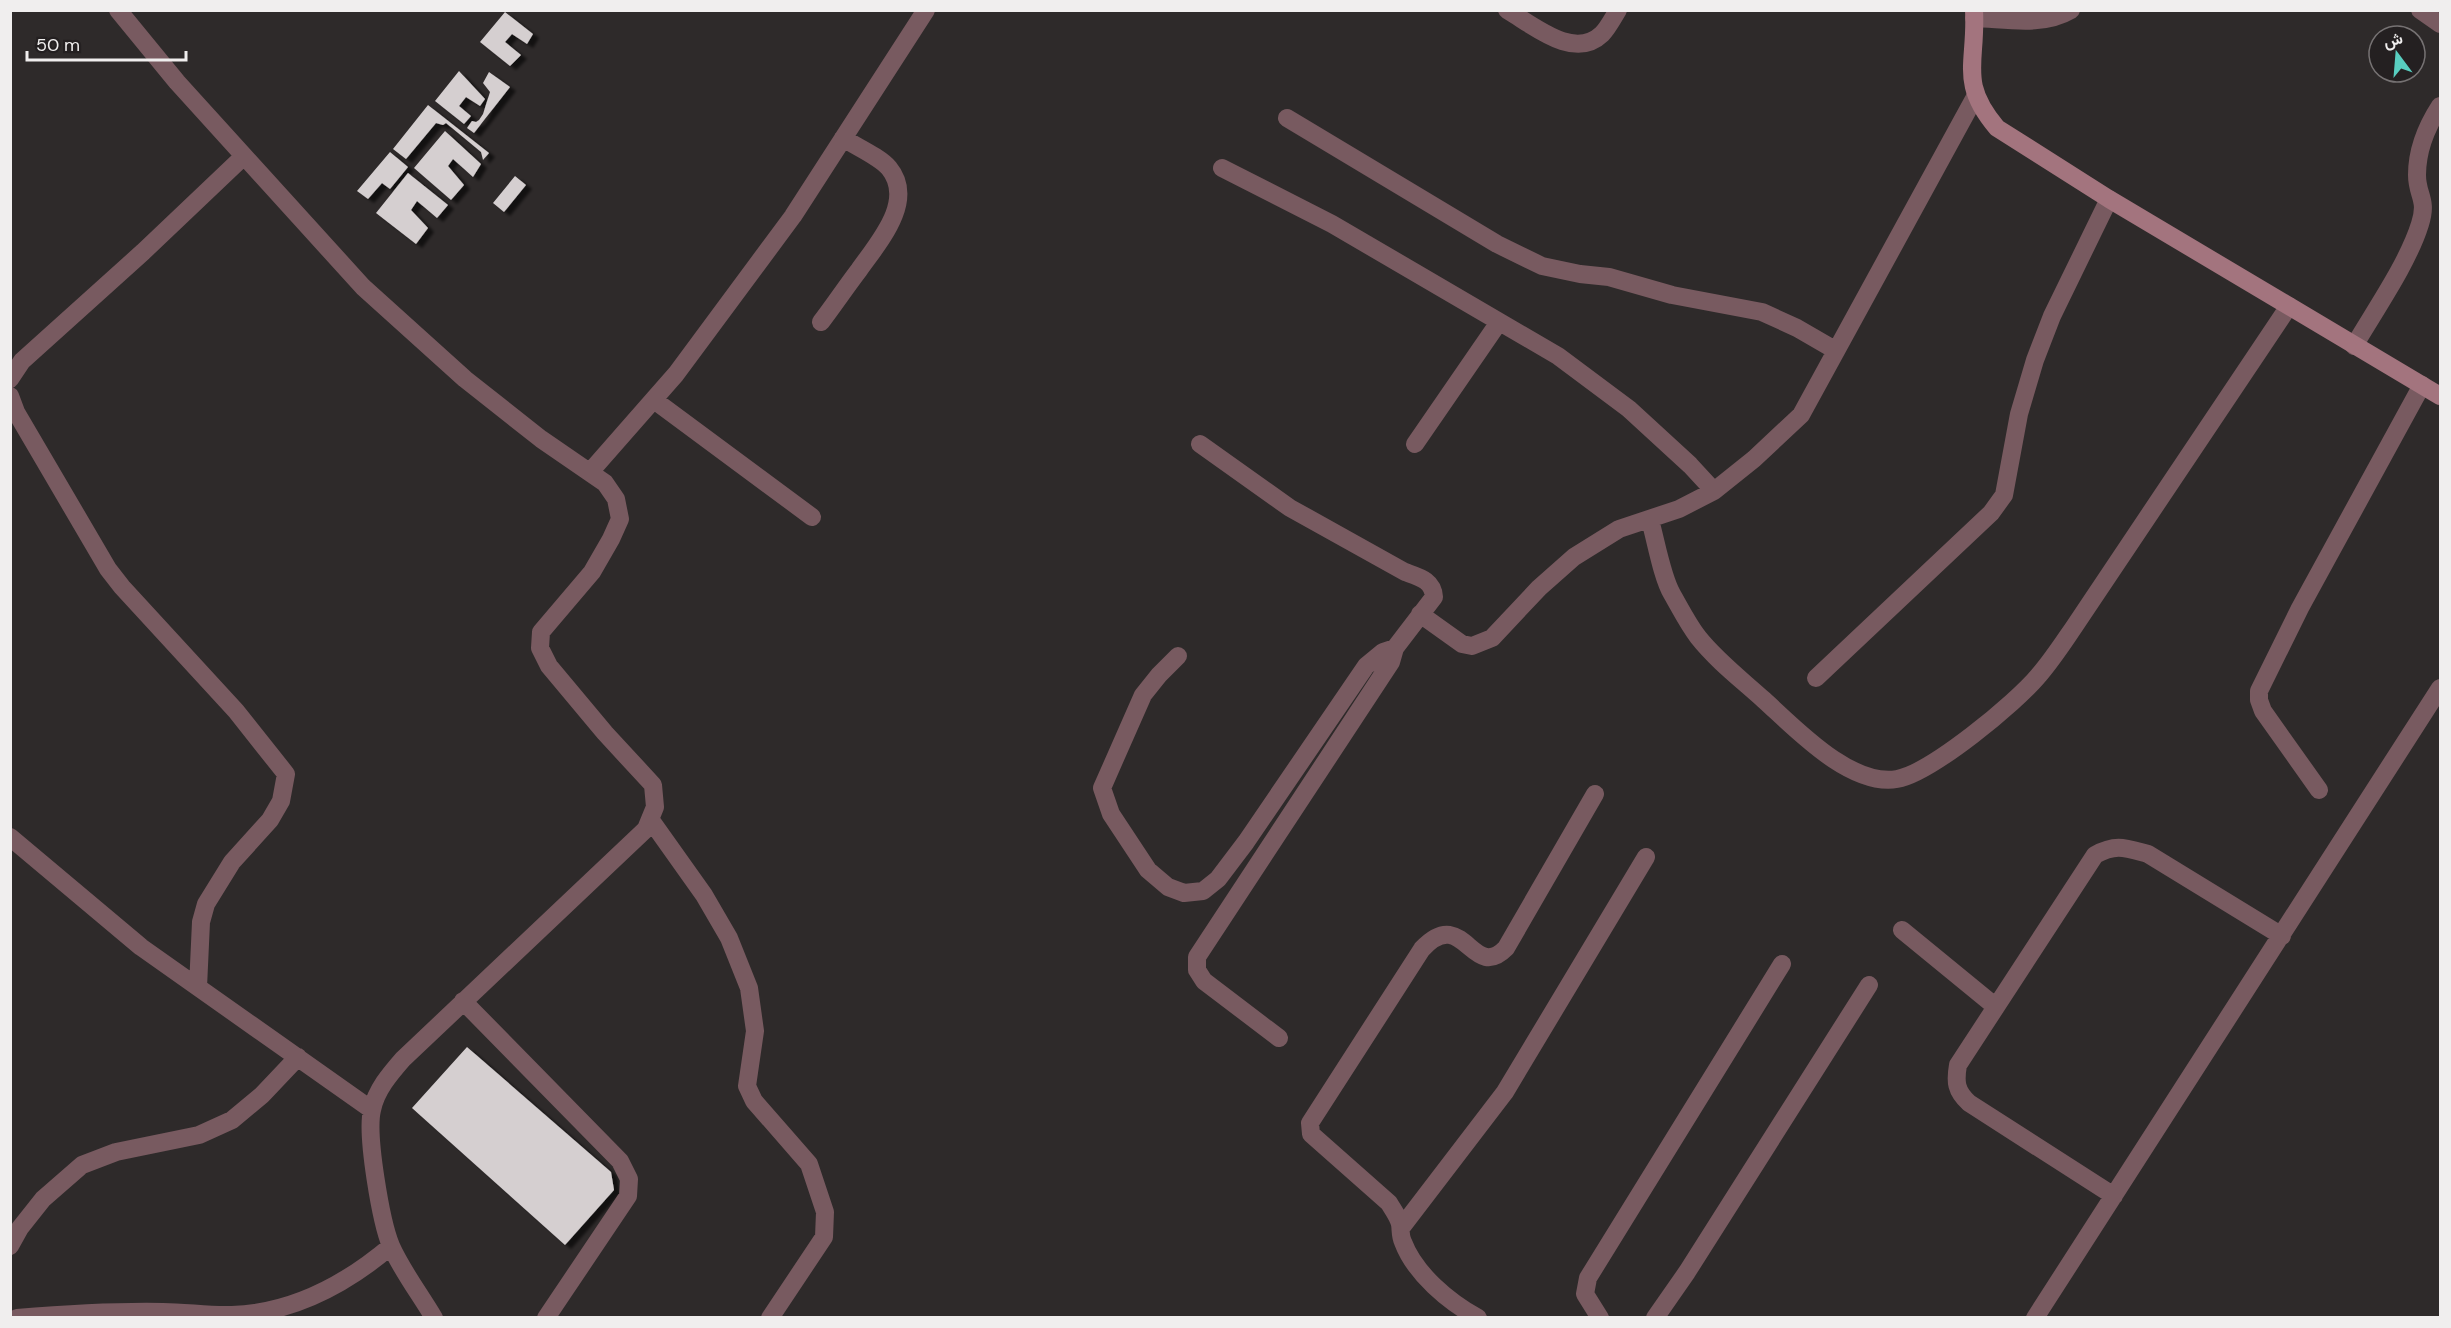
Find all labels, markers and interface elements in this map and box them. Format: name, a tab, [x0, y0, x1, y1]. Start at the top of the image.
scale bar	[27, 24, 186, 62]
north arrow	[2367, 24, 2427, 84]
text: ش	[2381, 27, 2405, 53]
text: 50 m	[36, 33, 80, 57]

